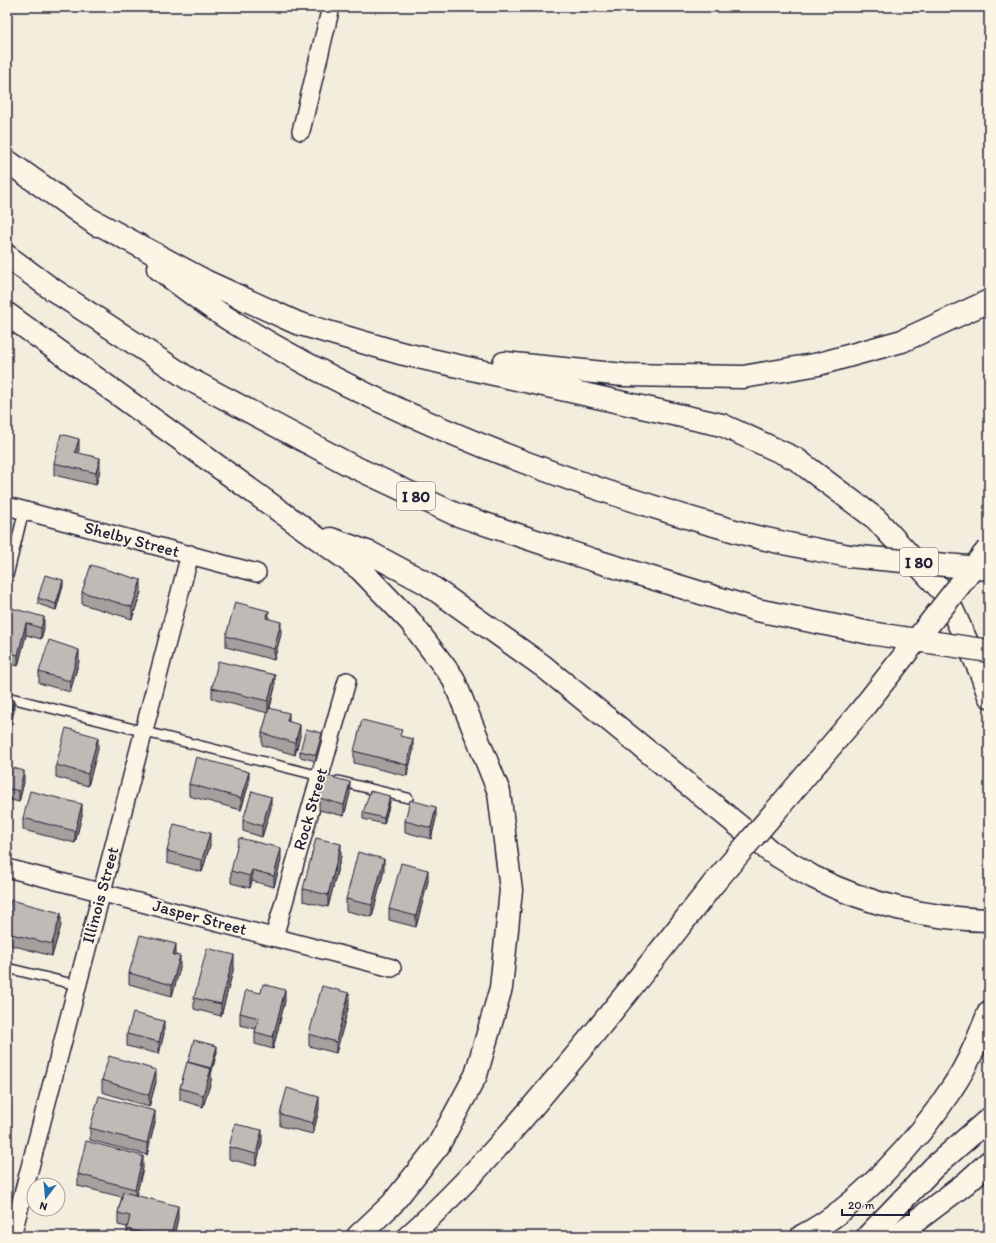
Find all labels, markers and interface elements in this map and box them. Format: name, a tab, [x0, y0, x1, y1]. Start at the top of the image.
road number: I 80	[397, 482, 435, 510]
street label: Shelby Street	[82, 517, 182, 561]
road number: I 80	[900, 548, 938, 576]
street label: Rock Street	[289, 765, 331, 852]
street label: Illinois Street	[77, 844, 123, 946]
street label: Jasper Street	[151, 895, 249, 939]
north arrow	[26, 1177, 66, 1217]
scale bar	[842, 1191, 909, 1217]
text: 20 m	[848, 1198, 875, 1212]
text: N	[38, 1199, 49, 1213]

